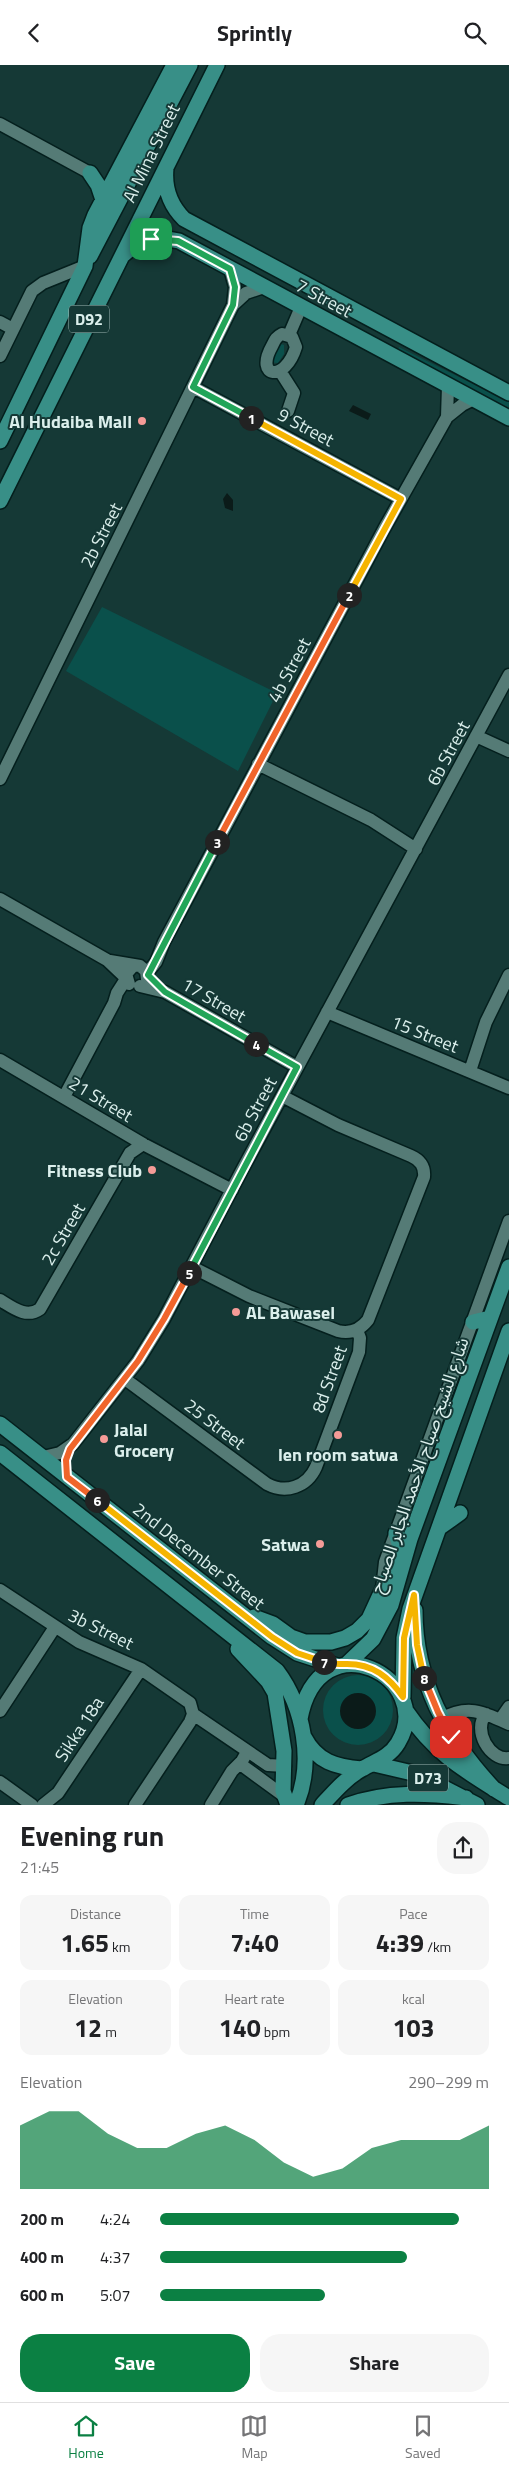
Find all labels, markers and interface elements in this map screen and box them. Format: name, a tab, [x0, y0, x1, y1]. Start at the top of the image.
text: Sprintly	[217, 16, 292, 50]
icon: back	[20, 19, 48, 47]
icon: search	[461, 19, 489, 47]
street label: Al Mina Street	[115, 98, 187, 207]
pin	[130, 218, 172, 260]
icon: arrive	[137, 225, 165, 253]
street label: 7 Street	[291, 272, 358, 324]
road number: D92	[69, 305, 109, 333]
street label: 9 Street	[273, 401, 340, 453]
pin: 1	[238, 405, 264, 431]
place label: Al Hudaiba Mall	[9, 408, 132, 435]
text: 1	[248, 408, 255, 429]
marker: Al Hudaiba Mall	[136, 415, 148, 427]
street label: 2b Street	[73, 497, 129, 572]
pin: 2	[336, 583, 362, 607]
text: 2	[346, 585, 353, 606]
street label: 4b Street	[261, 632, 318, 707]
street label: 6b Street	[420, 715, 477, 790]
pin: 3	[204, 829, 230, 855]
text: 3	[214, 832, 221, 853]
street label: 17 Street	[177, 971, 252, 1030]
street label: 15 Street	[387, 1008, 463, 1060]
pin: 4	[244, 1031, 268, 1057]
text: 4	[253, 1034, 260, 1055]
street label: 21 Street	[64, 1069, 139, 1129]
street label: 6b Street	[227, 1071, 284, 1146]
place label: Fitness Club	[47, 1157, 142, 1184]
marker: Fitness Club	[146, 1164, 158, 1176]
street label: 2c Street	[34, 1197, 92, 1270]
pin: 5	[176, 1261, 202, 1285]
text: 5	[186, 1263, 193, 1284]
place label: AL Bawasel	[246, 1299, 335, 1326]
marker: AL Bawasel	[230, 1306, 242, 1318]
street label: شارع الشيخ صباح الأحمد الجابر الصباح	[363, 1334, 476, 1597]
street label: 8d Street	[304, 1341, 354, 1416]
street label: 25 Street	[179, 1392, 252, 1456]
place label: Jalal Grocery	[114, 1416, 174, 1464]
marker: len room satwa	[332, 1429, 344, 1441]
marker: Jalal Grocery	[98, 1433, 110, 1445]
place label: len room satwa	[278, 1441, 398, 1468]
pin: 6	[84, 1487, 110, 1513]
text: 6	[94, 1490, 101, 1511]
street label: 2nd December Street	[127, 1496, 271, 1617]
place label: Satwa	[261, 1531, 310, 1558]
marker: Satwa	[314, 1538, 326, 1550]
street label: 3b Street	[64, 1602, 139, 1657]
pin: 7	[312, 1649, 336, 1675]
text: 7	[321, 1652, 328, 1673]
pin: 8	[412, 1665, 436, 1691]
text: 8	[421, 1668, 428, 1689]
street label: Sikka 18a	[48, 1691, 110, 1767]
pin	[430, 1716, 472, 1758]
icon: check	[437, 1723, 465, 1751]
road number: D73	[408, 1765, 448, 1791]
text: Evening run	[20, 1814, 164, 1857]
button: share	[437, 1822, 489, 1874]
text: 21:45	[20, 1855, 59, 1879]
text: Distance	[70, 1903, 121, 1924]
text: Time	[240, 1903, 269, 1924]
text: Pace	[399, 1903, 428, 1924]
text: 1.65	[61, 1924, 109, 1962]
text: 7:40	[230, 1924, 279, 1962]
text: 4:39	[376, 1924, 424, 1962]
text: km	[109, 1936, 130, 1957]
text: /km	[424, 1936, 451, 1957]
text: Elevation	[68, 1988, 123, 2009]
text: Heart rate	[224, 1988, 285, 2009]
text: kcal	[402, 1988, 425, 2009]
text: 12	[74, 2009, 102, 2047]
text: 140	[219, 2009, 261, 2047]
text: 103	[392, 2009, 435, 2047]
text: m	[102, 2021, 117, 2042]
text: bpm	[261, 2021, 290, 2042]
text: Elevation	[20, 2070, 82, 2094]
text: 290–299 m	[408, 2070, 489, 2094]
text: 200 m	[20, 2207, 64, 2231]
text: 4:24	[100, 2207, 130, 2231]
text: 400 m	[20, 2245, 64, 2269]
text: 4:37	[100, 2245, 130, 2269]
text: 600 m	[20, 2283, 64, 2307]
text: 5:07	[100, 2283, 130, 2307]
button: Save	[20, 2334, 250, 2392]
button: Share	[260, 2334, 489, 2392]
tab: Home	[68, 2412, 104, 2463]
tab: Map	[240, 2412, 268, 2463]
tab: Saved	[405, 2412, 441, 2463]

